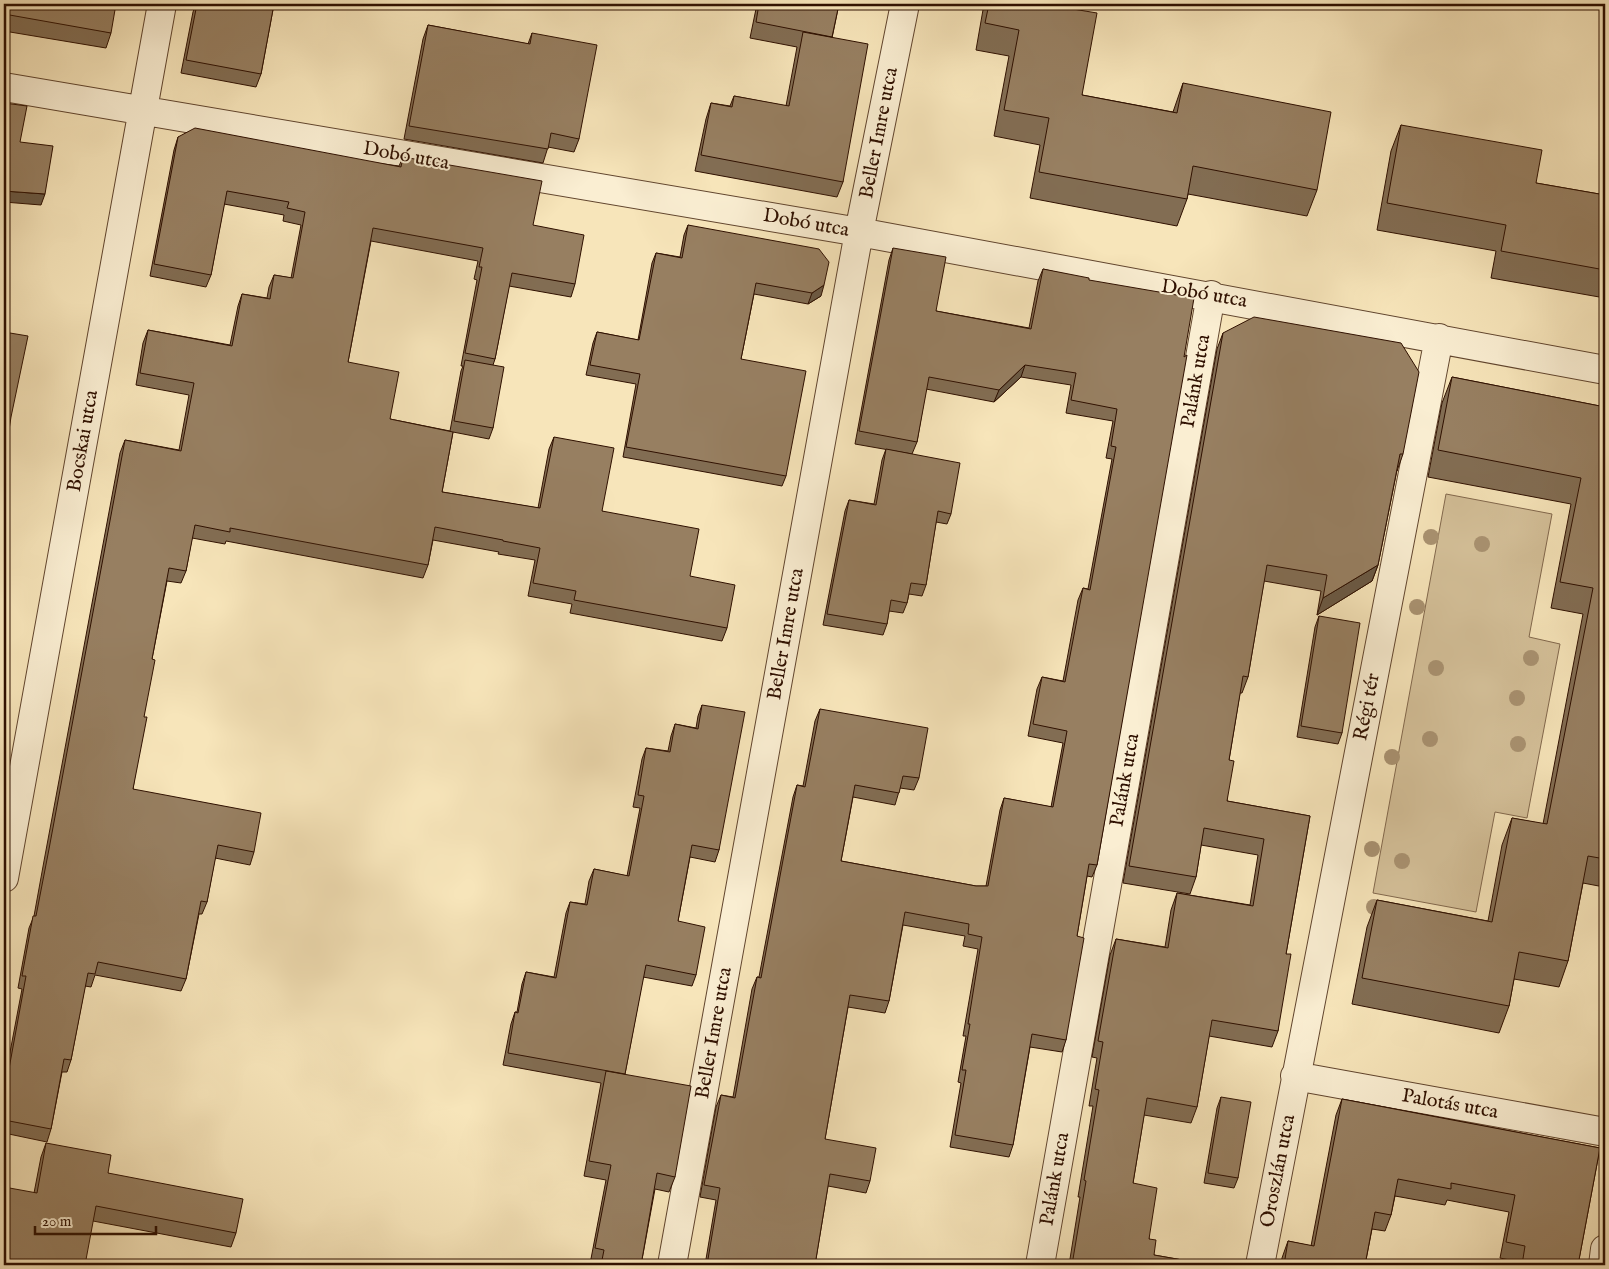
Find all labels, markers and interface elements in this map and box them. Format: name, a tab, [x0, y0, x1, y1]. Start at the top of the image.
street label: Beller Imre utca	[854, 65, 904, 201]
street label: Dobó utca	[361, 136, 451, 176]
street label: Dobó utca	[761, 203, 851, 243]
street label: Dobó utca	[1159, 274, 1249, 314]
street label: Palánk utca	[1175, 332, 1217, 430]
street label: Bocskai utca	[62, 388, 104, 494]
street label: Beller Imre utca	[762, 566, 810, 702]
street label: Régi tér	[1348, 670, 1386, 743]
street label: Palánk utca	[1104, 731, 1146, 829]
street label: Beller Imre utca	[690, 965, 738, 1101]
street label: Palotás utca	[1400, 1083, 1501, 1125]
street label: Oroszlán utca	[1255, 1112, 1301, 1230]
street label: Palánk utca	[1034, 1130, 1076, 1228]
scale bar	[35, 1204, 156, 1236]
text: 20 m	[42, 1212, 72, 1231]

